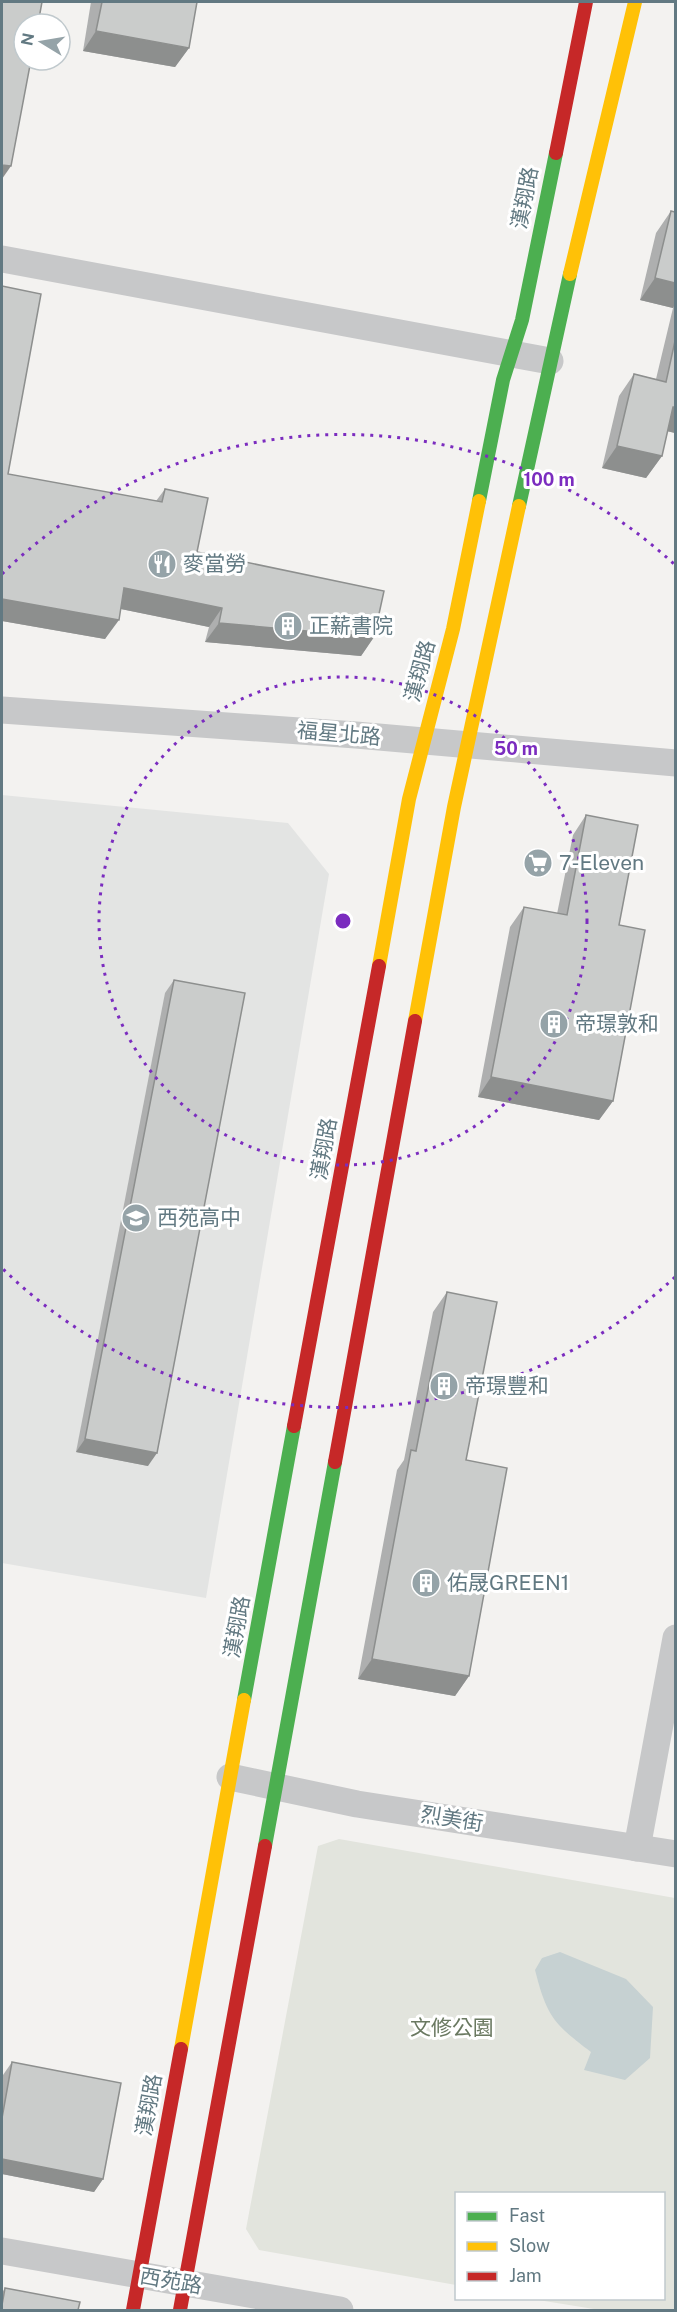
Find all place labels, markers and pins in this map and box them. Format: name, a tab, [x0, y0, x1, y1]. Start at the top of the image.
restaurant icon: 麥當勞	[146, 548, 178, 580]
place label: 麥當勞	[183, 551, 246, 576]
building icon: 正薪書院	[272, 610, 304, 642]
place label: 正薪書院	[309, 613, 393, 638]
supermarket icon: 7-Eleven	[522, 847, 554, 879]
place label: 7-Eleven	[559, 850, 644, 875]
centre of rings	[333, 911, 353, 931]
building icon: 帝璟敦和	[538, 1008, 570, 1040]
place label: 帝璟敦和	[575, 1011, 659, 1036]
school or university icon: 西苑高中	[120, 1202, 152, 1234]
place label: 西苑高中	[157, 1205, 241, 1230]
building icon: 帝璟豐和	[428, 1370, 460, 1402]
place label: 帝璟豐和	[465, 1373, 549, 1398]
building icon: 佑晟GREEN1	[410, 1567, 442, 1599]
place label: 佑晟GREEN1	[447, 1570, 569, 1595]

